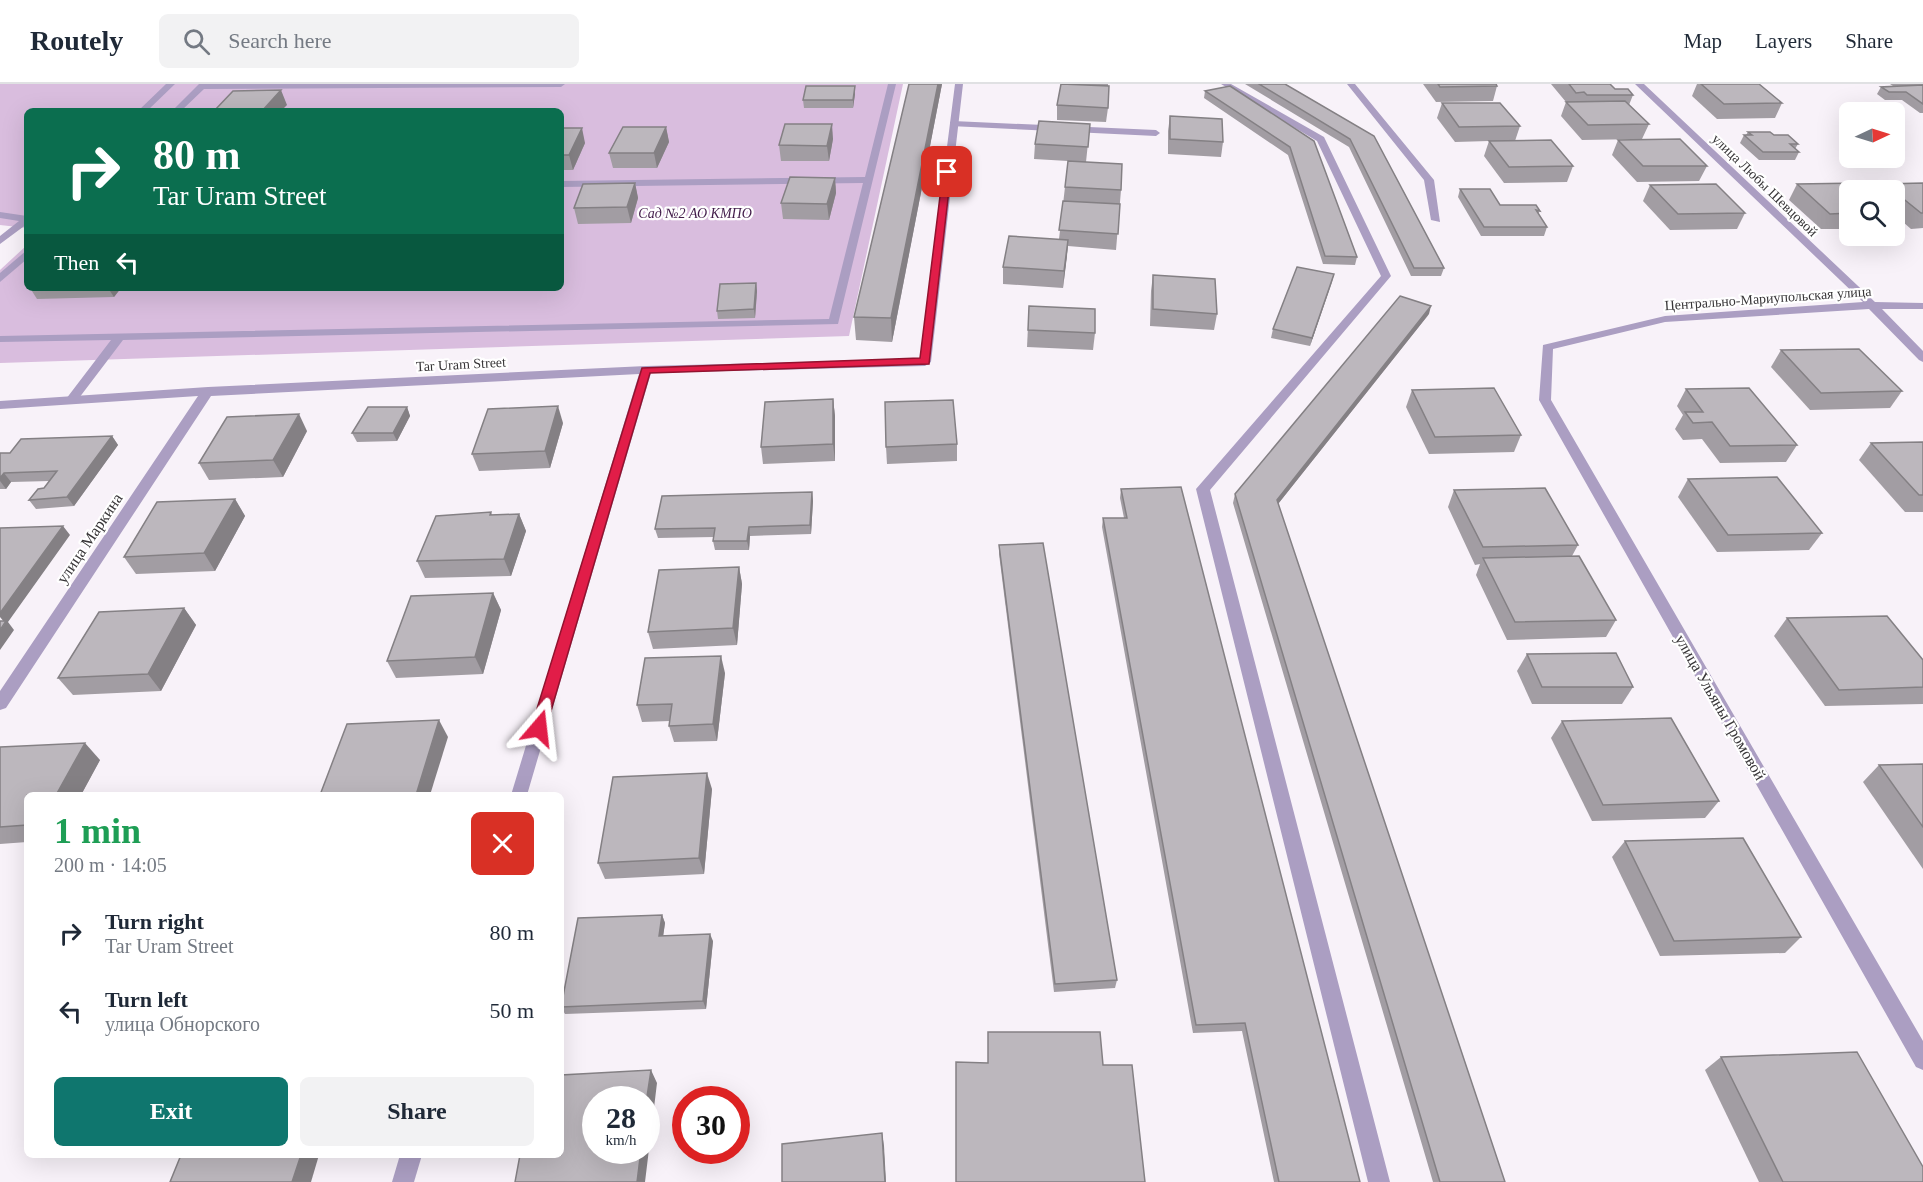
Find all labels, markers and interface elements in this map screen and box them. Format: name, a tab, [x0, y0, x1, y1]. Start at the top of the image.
search box	[159, 14, 579, 68]
text: Routely	[30, 25, 123, 56]
icon: search	[180, 25, 213, 58]
text: Search here	[228, 28, 332, 53]
text: Map	[1684, 29, 1722, 53]
text: Layers	[1755, 29, 1812, 53]
text: Share	[1845, 29, 1893, 53]
north arrow	[1839, 102, 1905, 168]
map controls	[1839, 102, 1905, 246]
street label: улица Любы Шевцовой	[1709, 131, 1821, 240]
icon: right	[54, 132, 132, 210]
text: 80 m	[153, 132, 241, 178]
pin	[921, 146, 972, 197]
icon: arrive	[930, 155, 963, 188]
button: search	[1839, 180, 1905, 246]
text: Tar Uram Street	[153, 181, 327, 211]
park label: Сад №2 АО КМПО	[638, 206, 752, 221]
icon: left	[111, 246, 144, 279]
text: Then	[54, 250, 99, 275]
street label: Центрально-Мариупольская улица	[1664, 284, 1873, 313]
street label: Tar Uram Street	[416, 355, 506, 374]
street label: улица Маркина	[53, 490, 127, 587]
street label: улица Ульяны Громовой	[1671, 632, 1769, 784]
position arrow	[507, 696, 571, 760]
text: 1 min	[54, 811, 141, 851]
button: close	[471, 812, 534, 875]
text: 200 m · 14:05	[54, 854, 167, 876]
text: Turn right	[105, 909, 204, 934]
icon: right	[54, 917, 87, 950]
text: 80 m	[489, 920, 534, 945]
text: Tar Uram Street	[105, 935, 234, 957]
text: Turn left	[105, 987, 188, 1012]
icon: left	[54, 995, 87, 1028]
text: 50 m	[489, 998, 534, 1023]
text: улица Обнорского	[105, 1013, 260, 1035]
button: Exit	[54, 1077, 288, 1146]
button: Share	[300, 1077, 534, 1146]
speed limit sign: 30	[672, 1086, 750, 1164]
text: 28	[606, 1101, 636, 1134]
text: km/h	[606, 1132, 636, 1148]

